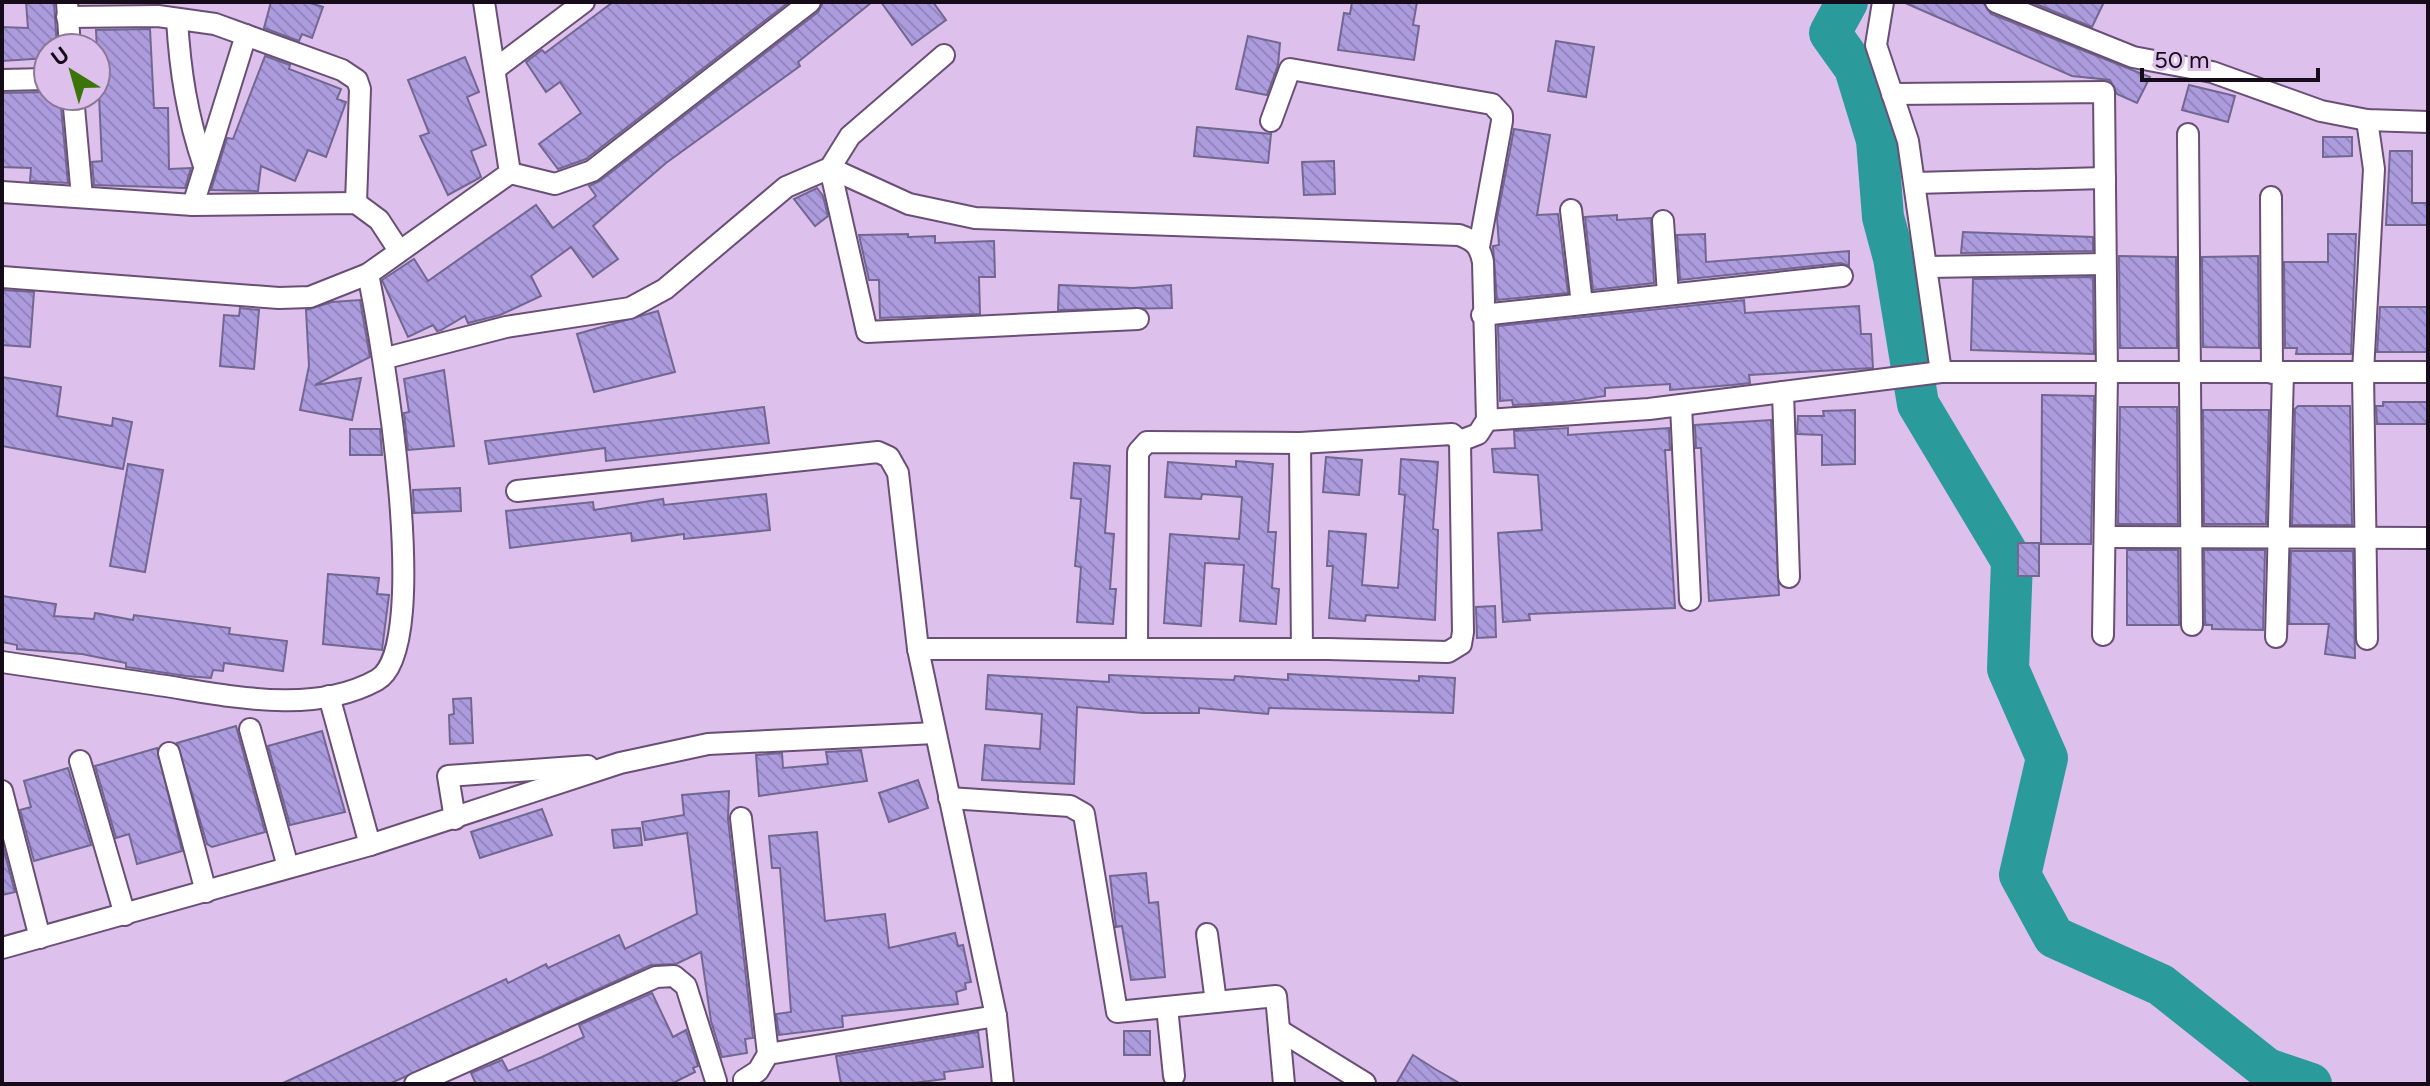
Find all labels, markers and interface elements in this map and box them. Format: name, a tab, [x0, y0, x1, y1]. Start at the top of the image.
north arrow	[32, 32, 112, 112]
scale bar	[2142, 32, 2318, 82]
text: U	[46, 41, 75, 72]
text: 50 m	[2154, 45, 2210, 74]

